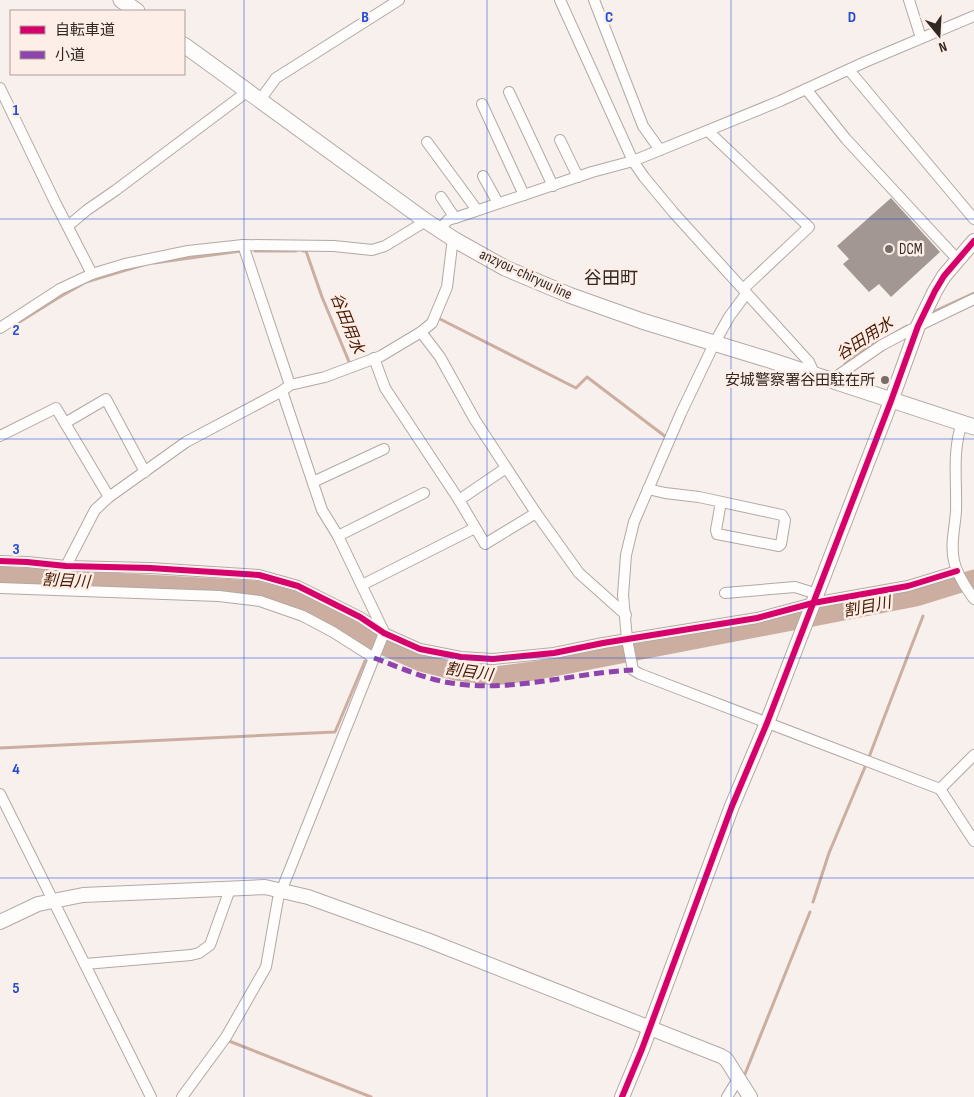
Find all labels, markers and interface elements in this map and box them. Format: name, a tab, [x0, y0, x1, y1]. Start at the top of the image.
text: B	[361, 8, 369, 27]
text: C	[605, 8, 613, 27]
text: D	[848, 8, 856, 27]
legend	[10, 10, 185, 75]
north arrow	[914, 10, 964, 60]
text: 自転車道	[55, 21, 115, 40]
text: N	[937, 38, 949, 56]
text: 小道	[55, 46, 85, 65]
text: 1	[13, 101, 20, 120]
place label: DCM	[899, 240, 923, 259]
marker: DCM	[883, 243, 895, 255]
street label: anzyou-chiryuu line	[476, 245, 575, 304]
district label: 谷田町	[584, 268, 638, 289]
water label: 谷田用水	[326, 290, 368, 359]
water label: 谷田用水	[833, 313, 898, 365]
text: 2	[12, 321, 20, 340]
place label: 安城警察署谷田駐在所	[725, 371, 875, 390]
marker: 安城警察署谷田駐在所	[879, 374, 891, 386]
text: 3	[12, 540, 20, 559]
water label: 割目川	[41, 571, 92, 592]
water label: 割目川	[842, 593, 895, 621]
water label: 割目川	[444, 660, 496, 686]
text: 4	[12, 760, 20, 779]
text: 5	[12, 979, 20, 998]

